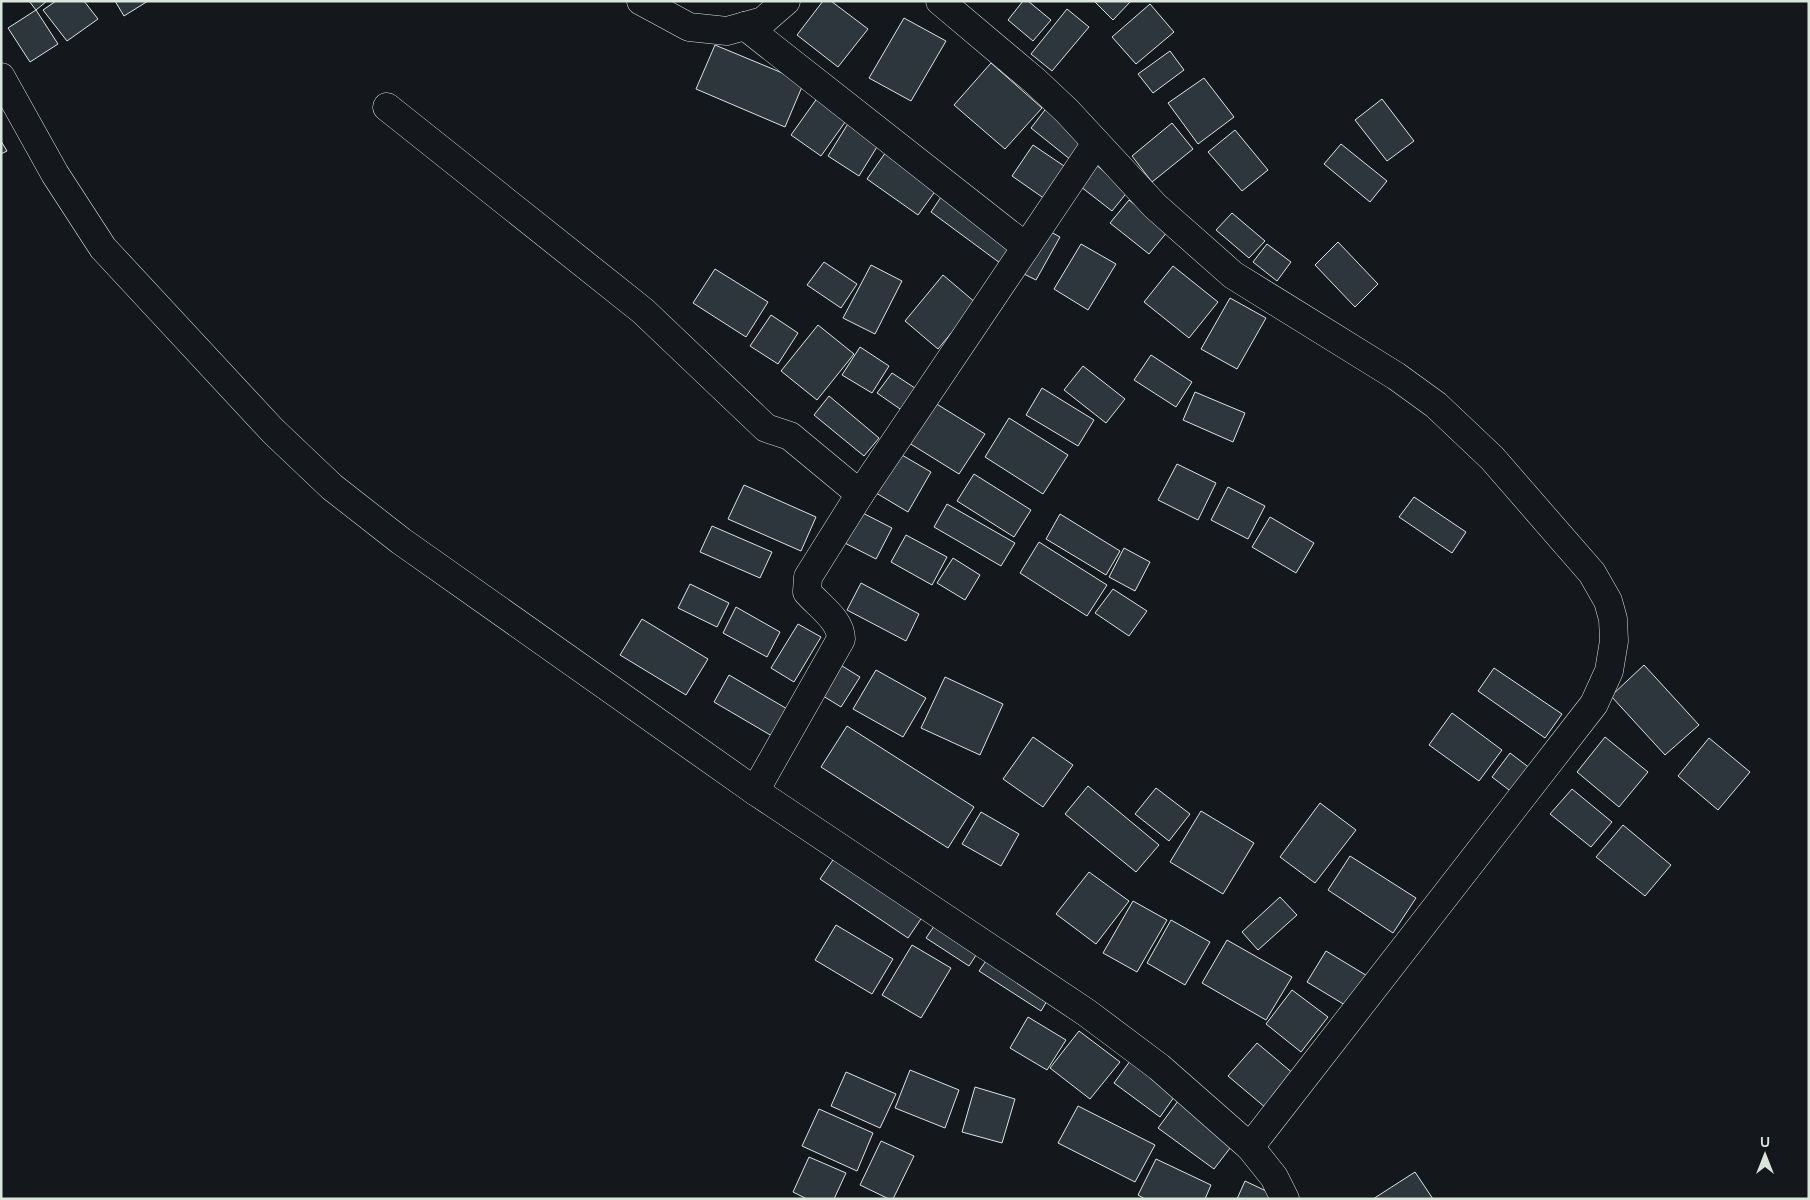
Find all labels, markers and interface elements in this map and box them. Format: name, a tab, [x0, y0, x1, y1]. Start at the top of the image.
north arrow	[1740, 1130, 1790, 1180]
text: U	[1760, 1133, 1770, 1151]

